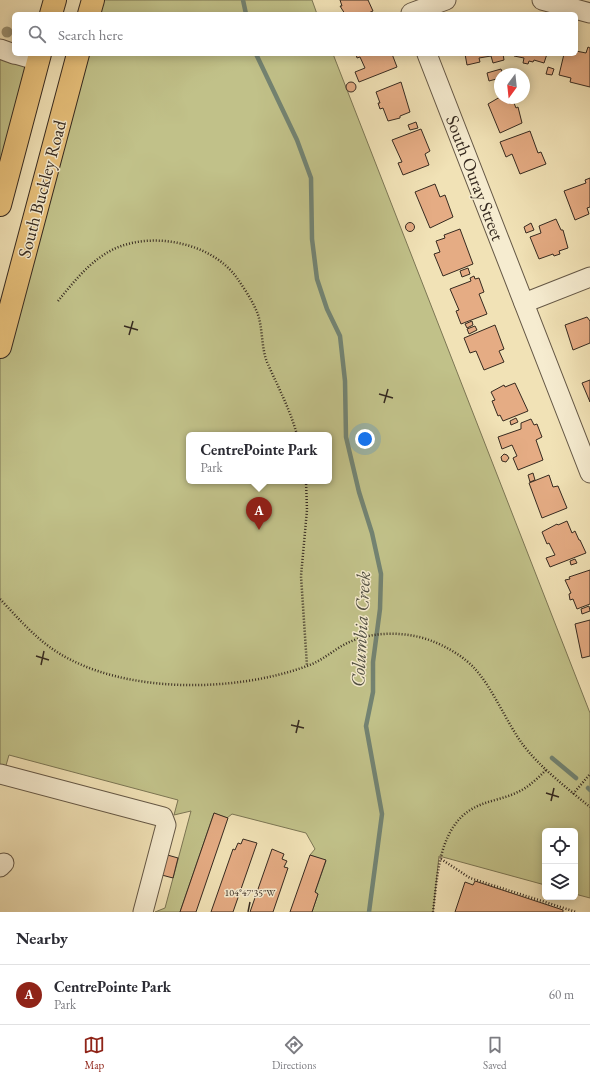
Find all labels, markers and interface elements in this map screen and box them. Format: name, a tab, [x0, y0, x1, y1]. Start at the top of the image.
search box	[12, 12, 578, 56]
icon: search	[26, 23, 48, 45]
text: Search here	[58, 25, 123, 44]
north arrow	[494, 68, 530, 104]
street label: South Ouray Street	[441, 112, 510, 244]
street label: South Buckley Road	[12, 117, 71, 260]
your location	[355, 429, 375, 449]
popup	[186, 432, 332, 484]
text: CentrePointe Park	[200, 440, 318, 459]
text: Park	[200, 459, 223, 476]
pin: A	[246, 497, 272, 530]
water label: Columbia Creek	[345, 570, 376, 688]
map controls	[542, 828, 578, 900]
button: locate	[542, 828, 578, 864]
button: layers	[542, 864, 578, 900]
text: 104°47'35"W	[225, 886, 276, 899]
text: Nearby	[16, 927, 68, 949]
text: CentrePointe Park	[54, 977, 171, 996]
text: A	[24, 986, 34, 1003]
text: 60 m	[549, 986, 574, 1003]
text: Park	[54, 996, 76, 1013]
tab: Map	[83, 1034, 105, 1072]
tab: Directions	[272, 1034, 316, 1072]
tab: Saved	[483, 1034, 507, 1072]

